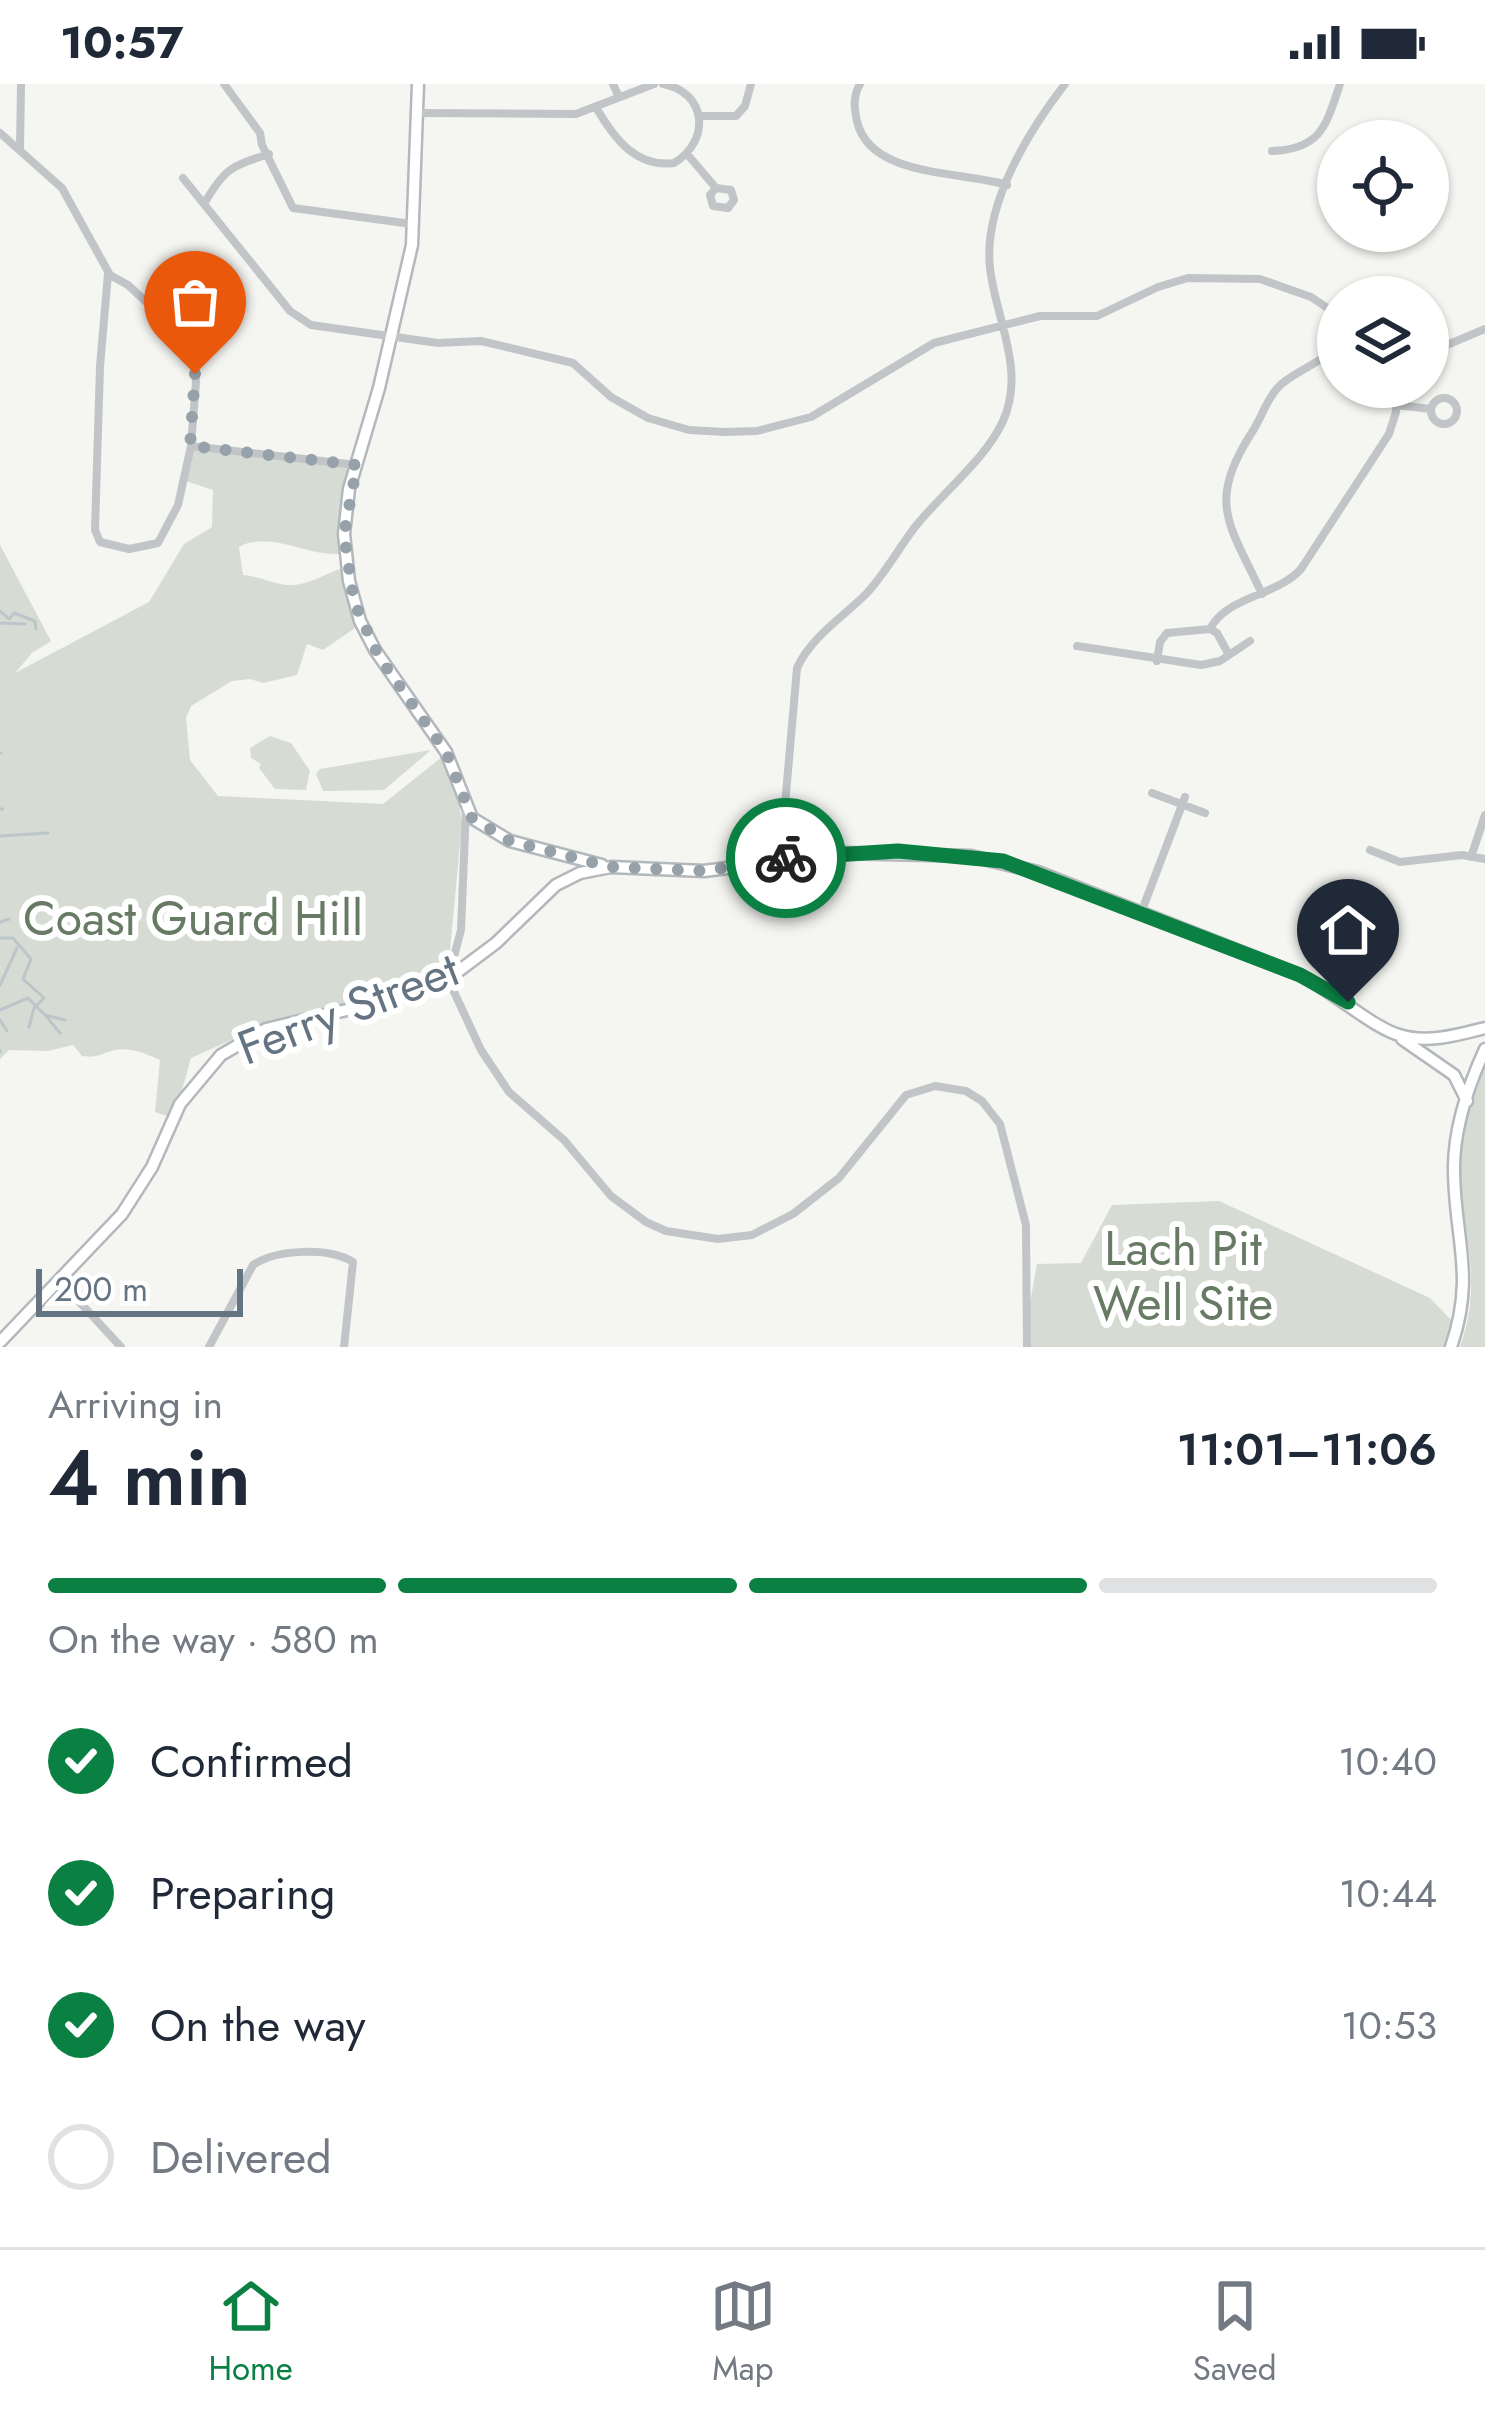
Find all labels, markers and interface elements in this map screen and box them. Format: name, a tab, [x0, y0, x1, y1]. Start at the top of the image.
text: 10:57	[60, 10, 183, 75]
map controls	[1317, 120, 1449, 408]
button: locate	[1317, 120, 1449, 252]
pin	[144, 251, 246, 374]
icon: bag	[162, 269, 228, 335]
button: layers	[1317, 276, 1449, 408]
courier	[726, 798, 846, 918]
icon: bike	[753, 825, 819, 891]
pin	[1297, 879, 1399, 1002]
park label: Coast Guard Hill	[23, 884, 363, 953]
icon: home	[1315, 897, 1381, 963]
street label: Ferry Street	[228, 935, 469, 1082]
park label: Lach Pit Well Site	[1093, 1214, 1273, 1338]
scale bar	[36, 1263, 243, 1316]
text: 200 m	[54, 1266, 148, 1313]
text: Arriving in	[48, 1376, 223, 1433]
text: 11:01–11:06	[1177, 1417, 1437, 1482]
text: 4 min	[48, 1422, 251, 1534]
text: On the way · 580 m	[48, 1611, 379, 1668]
icon: check	[48, 1728, 114, 1794]
text: Confirmed	[150, 1729, 353, 1794]
text: 10:40	[1338, 1733, 1437, 1790]
icon: check	[48, 1860, 114, 1926]
text: Preparing	[150, 1861, 335, 1926]
text: 10:44	[1339, 1865, 1437, 1922]
icon: check	[48, 1992, 114, 2058]
text: On the way	[150, 1993, 366, 2058]
text: 10:53	[1341, 1997, 1437, 2054]
text: Delivered	[150, 2125, 332, 2190]
tab: Home	[209, 2273, 293, 2392]
tab: Map	[710, 2273, 776, 2392]
tab: Saved	[1193, 2273, 1276, 2392]

